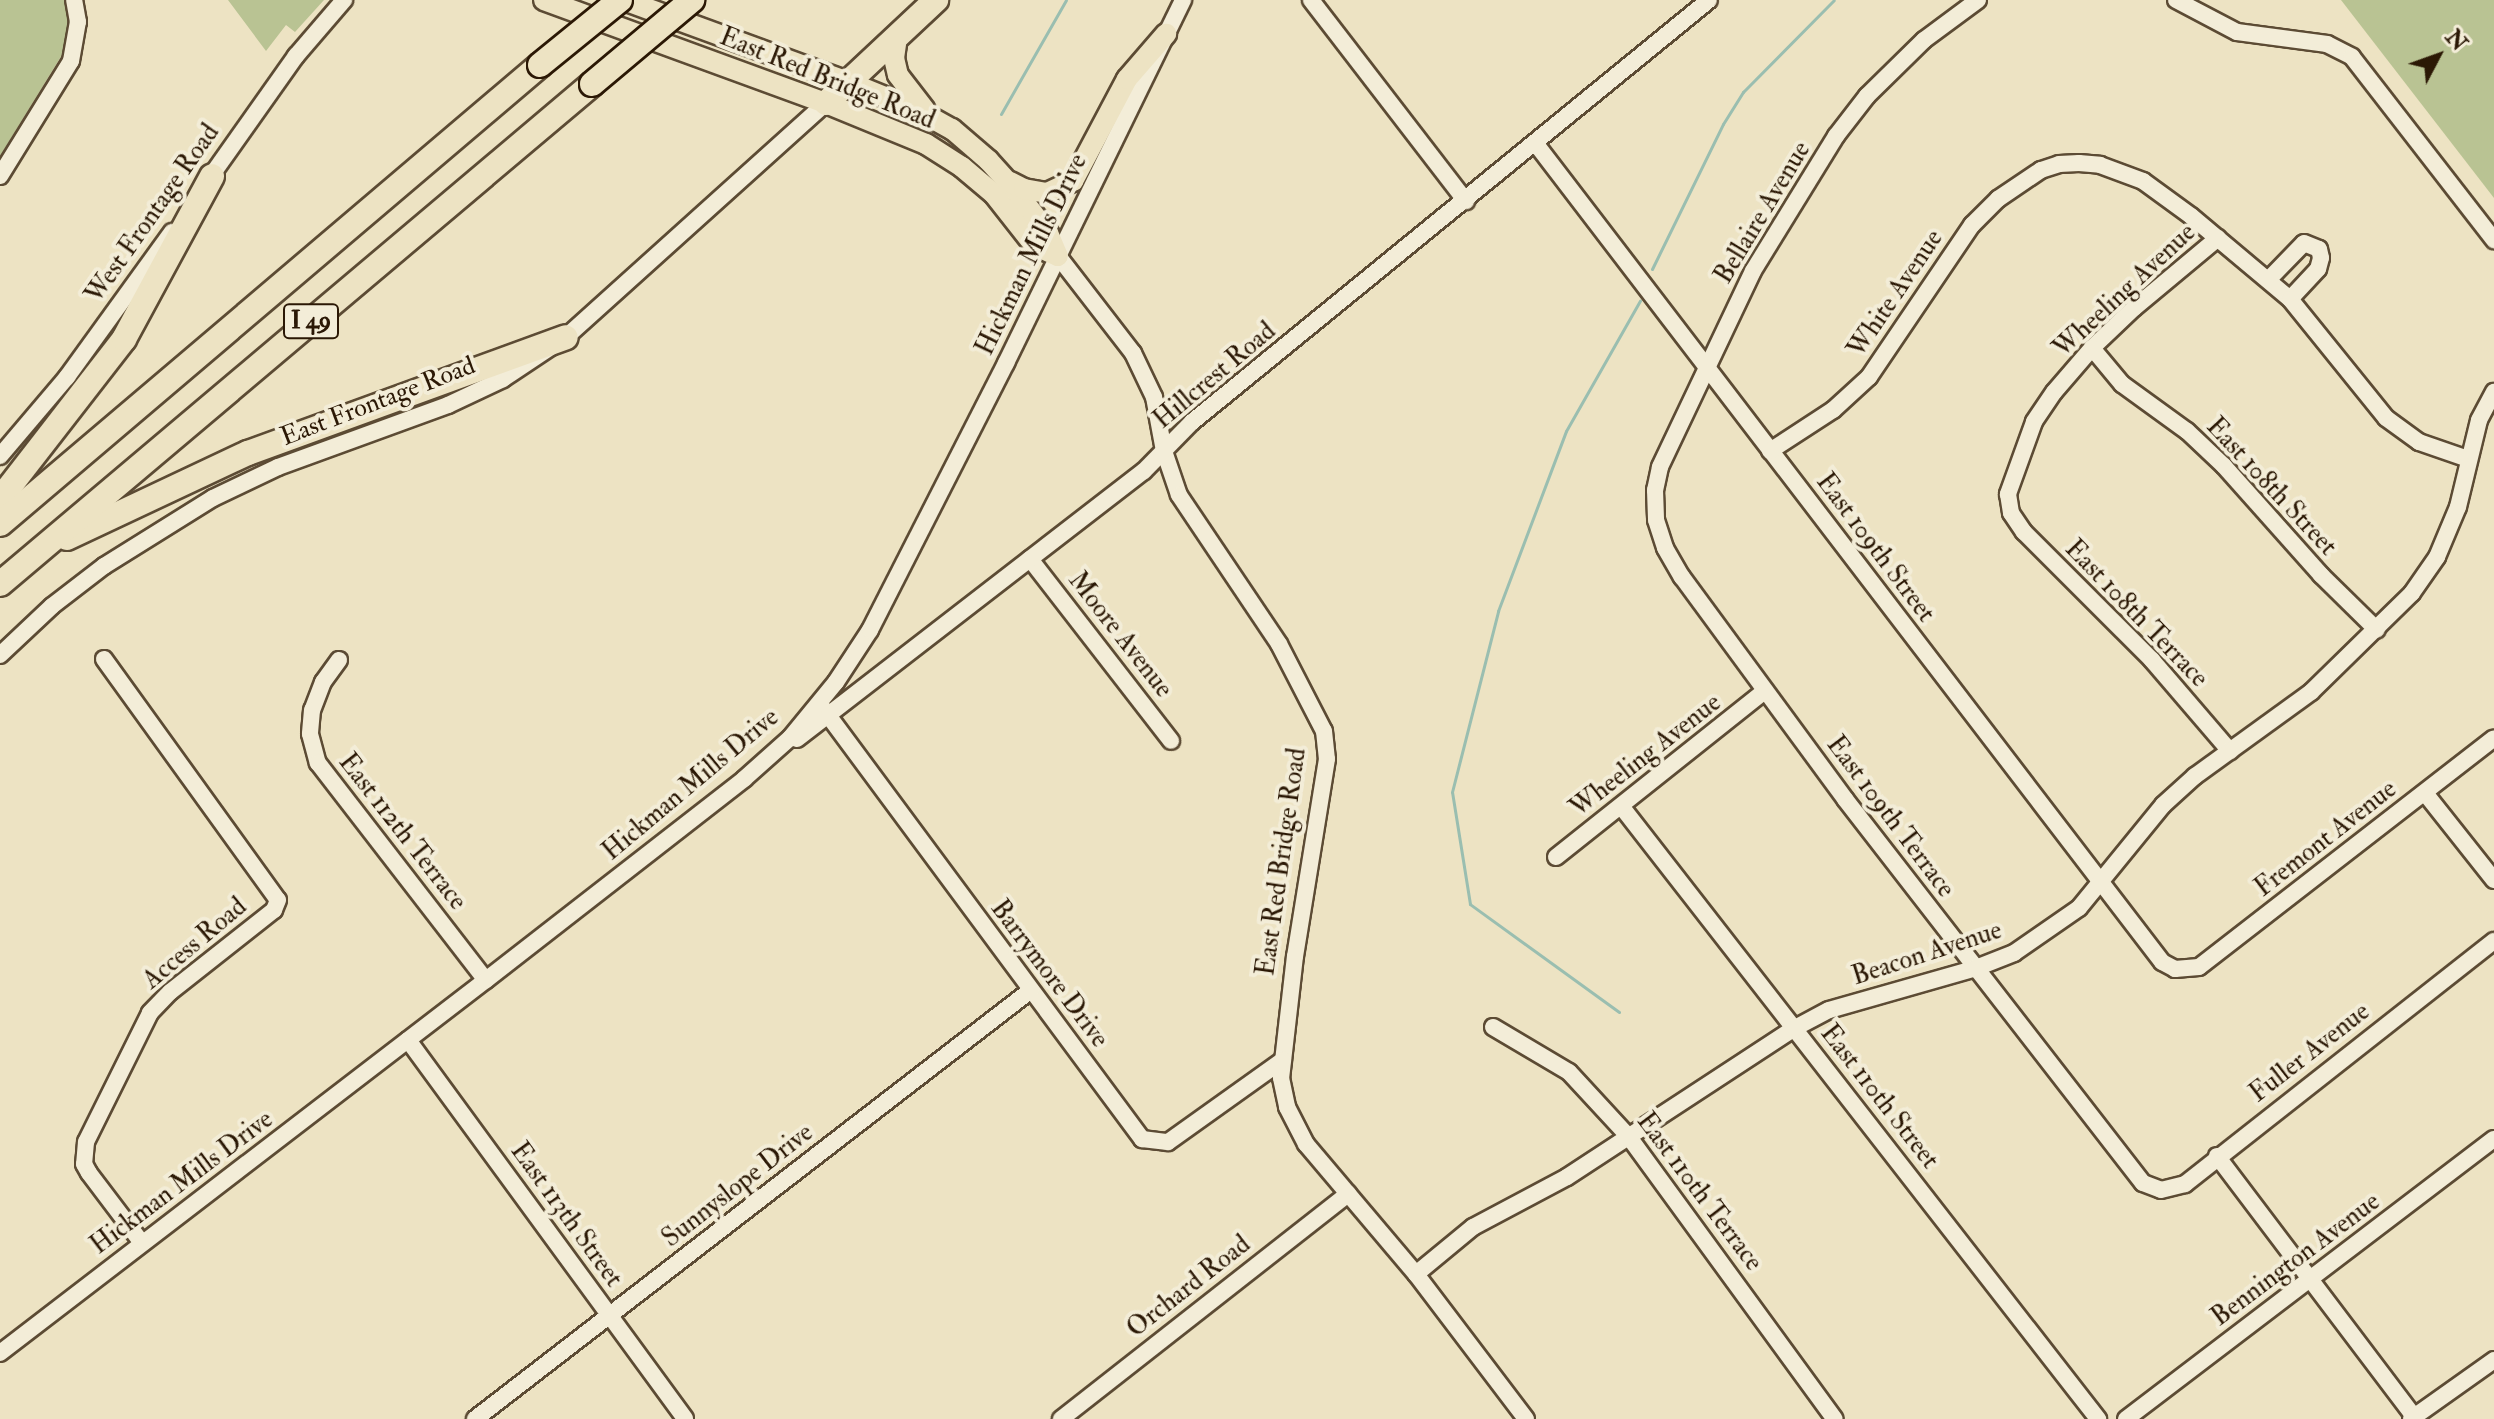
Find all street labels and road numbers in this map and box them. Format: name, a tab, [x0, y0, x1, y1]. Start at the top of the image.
street label: East Red Bridge Road	[715, 22, 939, 136]
street label: West Frontage Road	[80, 118, 226, 310]
street label: Bellaire Avenue	[1708, 136, 1818, 290]
street label: Hickman Mills Drive	[970, 149, 1094, 361]
street label: Wheeling Avenue	[2048, 217, 2202, 365]
street label: White Avenue	[1842, 224, 1950, 364]
road number: I 49	[283, 301, 339, 341]
street label: Hillcrest Road	[1148, 316, 1282, 436]
street label: East Frontage Road	[276, 351, 480, 453]
street label: East 108th Street	[2199, 412, 2343, 562]
street label: East 109th Street	[1809, 467, 1941, 629]
street label: East 108th Terrace	[2058, 534, 2214, 694]
street label: Moore Avenue	[1061, 566, 1179, 704]
street label: Wheeling Avenue	[1564, 687, 1728, 825]
street label: Hickman Mills Drive	[597, 702, 785, 868]
street label: East 109th Terrace	[1819, 730, 1961, 904]
street label: East Red Bridge Road	[1251, 746, 1313, 978]
street label: East 112th Terrace	[331, 748, 473, 916]
street label: Fremont Avenue	[2249, 774, 2403, 904]
street label: Access Road	[137, 892, 253, 996]
street label: Barrymore Drive	[983, 894, 1115, 1054]
street label: Beacon Avenue	[1848, 915, 2006, 993]
street label: Fuller Avenue	[2244, 996, 2376, 1110]
street label: East 110th Street	[1813, 1019, 1945, 1175]
street label: Hickman Mills Drive	[85, 1104, 279, 1262]
street label: East 110th Terrace	[1629, 1107, 1769, 1277]
street label: Sunnyslope Drive	[656, 1117, 820, 1255]
street label: East 113th Street	[503, 1137, 629, 1293]
street label: Bennington Avenue	[2206, 1187, 2386, 1333]
street label: Orchard Road	[1121, 1229, 1257, 1345]

